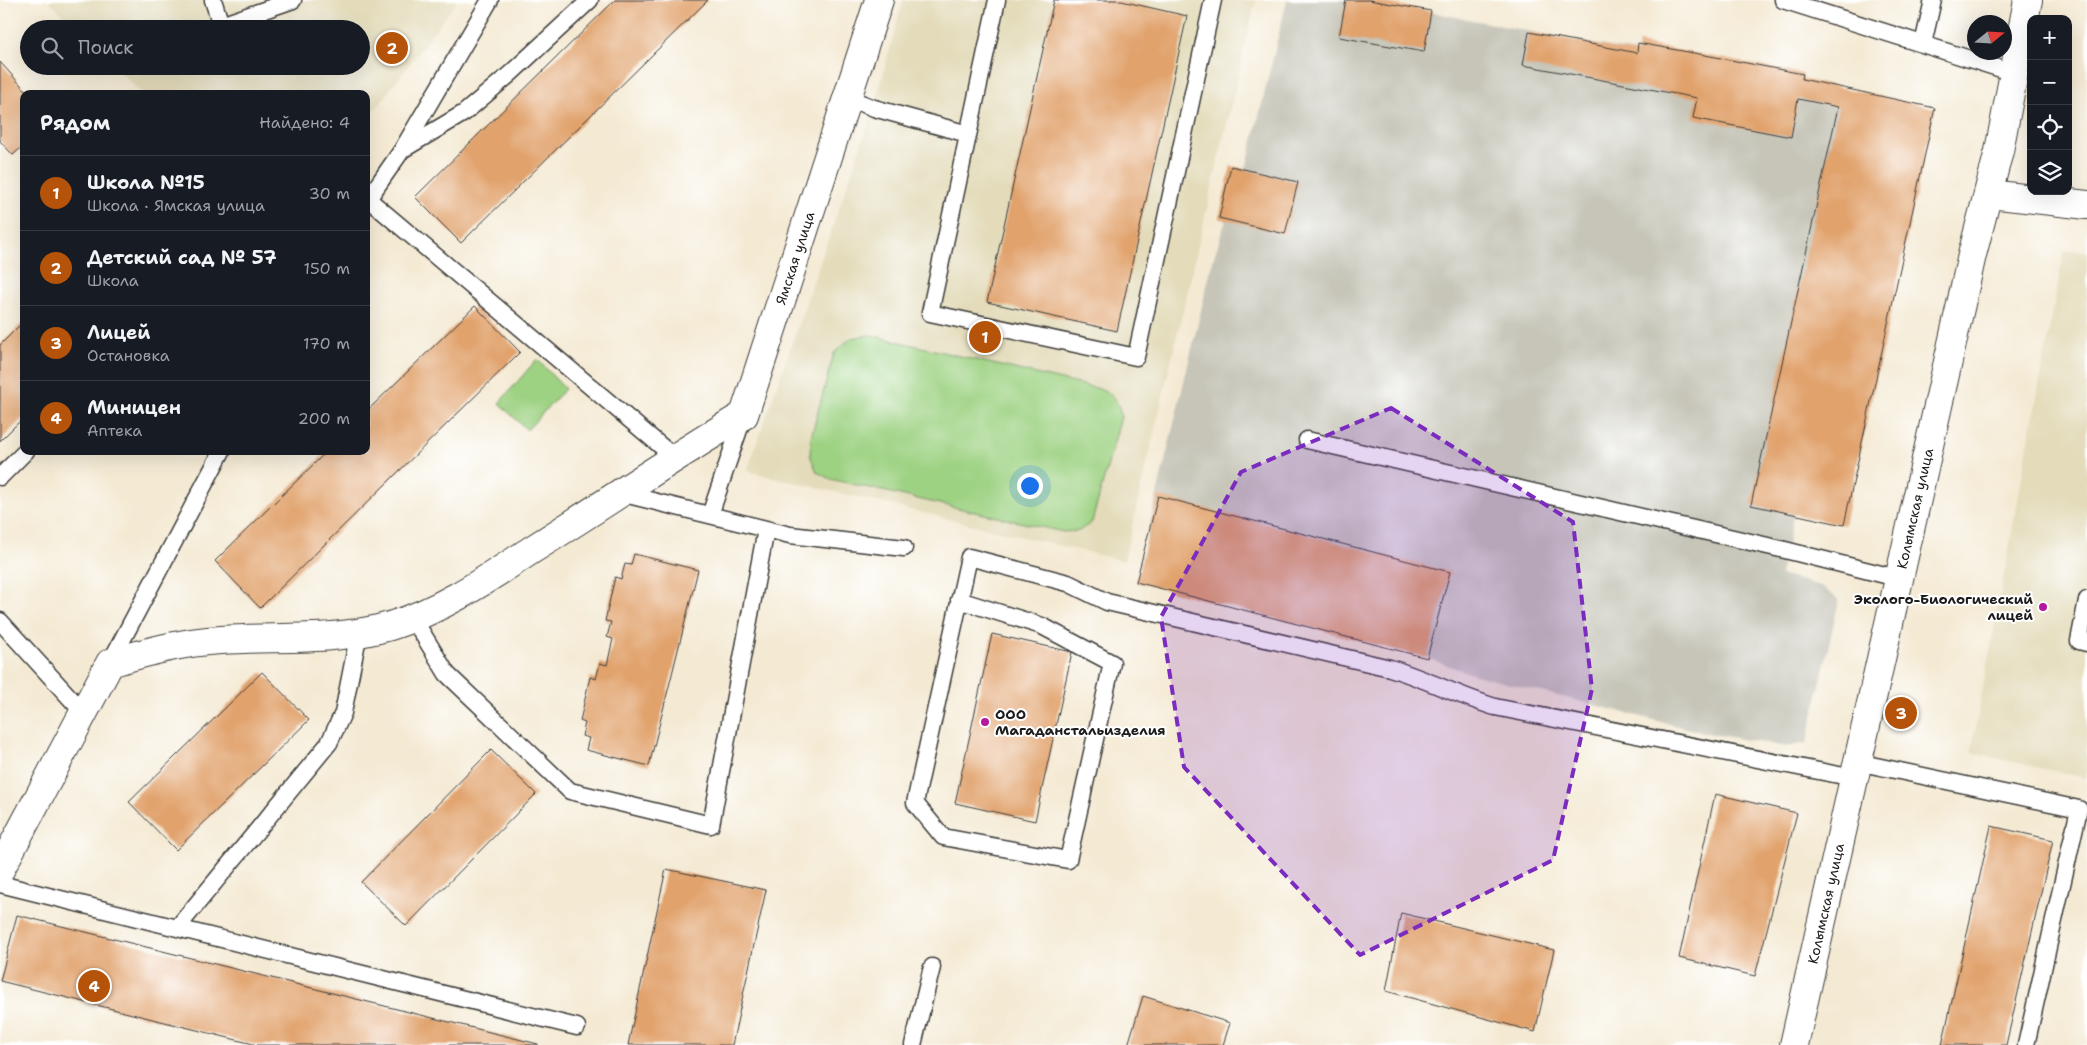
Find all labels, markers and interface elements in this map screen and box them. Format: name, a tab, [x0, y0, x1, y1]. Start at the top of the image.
north arrow	[1967, 15, 2012, 60]
map controls	[2027, 15, 2072, 195]
button: +	[2027, 15, 2072, 60]
search box	[20, 20, 370, 75]
pin: 2	[376, 29, 408, 67]
icon: search	[38, 34, 66, 62]
text: Поиск	[78, 35, 133, 60]
button: −	[2027, 60, 2072, 105]
button: locate	[2027, 105, 2072, 150]
text: Рядом	[40, 109, 110, 137]
text: Найдено: 4	[259, 112, 350, 133]
button: layers	[2027, 150, 2072, 195]
text: Школа №15	[87, 170, 205, 195]
text: 1	[52, 183, 60, 204]
text: 30 m	[309, 183, 350, 204]
text: Школа · Ямская улица	[87, 195, 265, 216]
street label: Ямская улица	[771, 209, 819, 307]
text: Детский сад № 57	[87, 245, 277, 270]
text: 2	[50, 258, 62, 279]
text: 150 m	[303, 258, 350, 279]
text: Школа	[87, 270, 139, 291]
pin: 1	[969, 318, 1001, 356]
text: Лицей	[87, 320, 150, 345]
text: 3	[50, 333, 62, 354]
text: 170 m	[303, 333, 350, 354]
text: Остановка	[87, 345, 170, 366]
text: Миницен	[87, 395, 181, 420]
text: 4	[50, 408, 62, 429]
text: 200 m	[298, 408, 350, 429]
text: Аптека	[87, 420, 142, 441]
street label: Колымская улица	[1893, 446, 1937, 571]
your location	[1017, 473, 1043, 499]
place label: Эколого-Биологический лицей	[1854, 590, 2033, 624]
marker: Эколого-Биологический лицей	[2037, 601, 2049, 613]
pin: 3	[1885, 694, 1917, 732]
place label: ООО Магаданстальизделия	[995, 705, 1166, 739]
marker: ООО Магаданстальизделия	[979, 716, 991, 728]
street label: Колымская улица	[1804, 841, 1848, 966]
pin: 4	[78, 967, 110, 1005]

